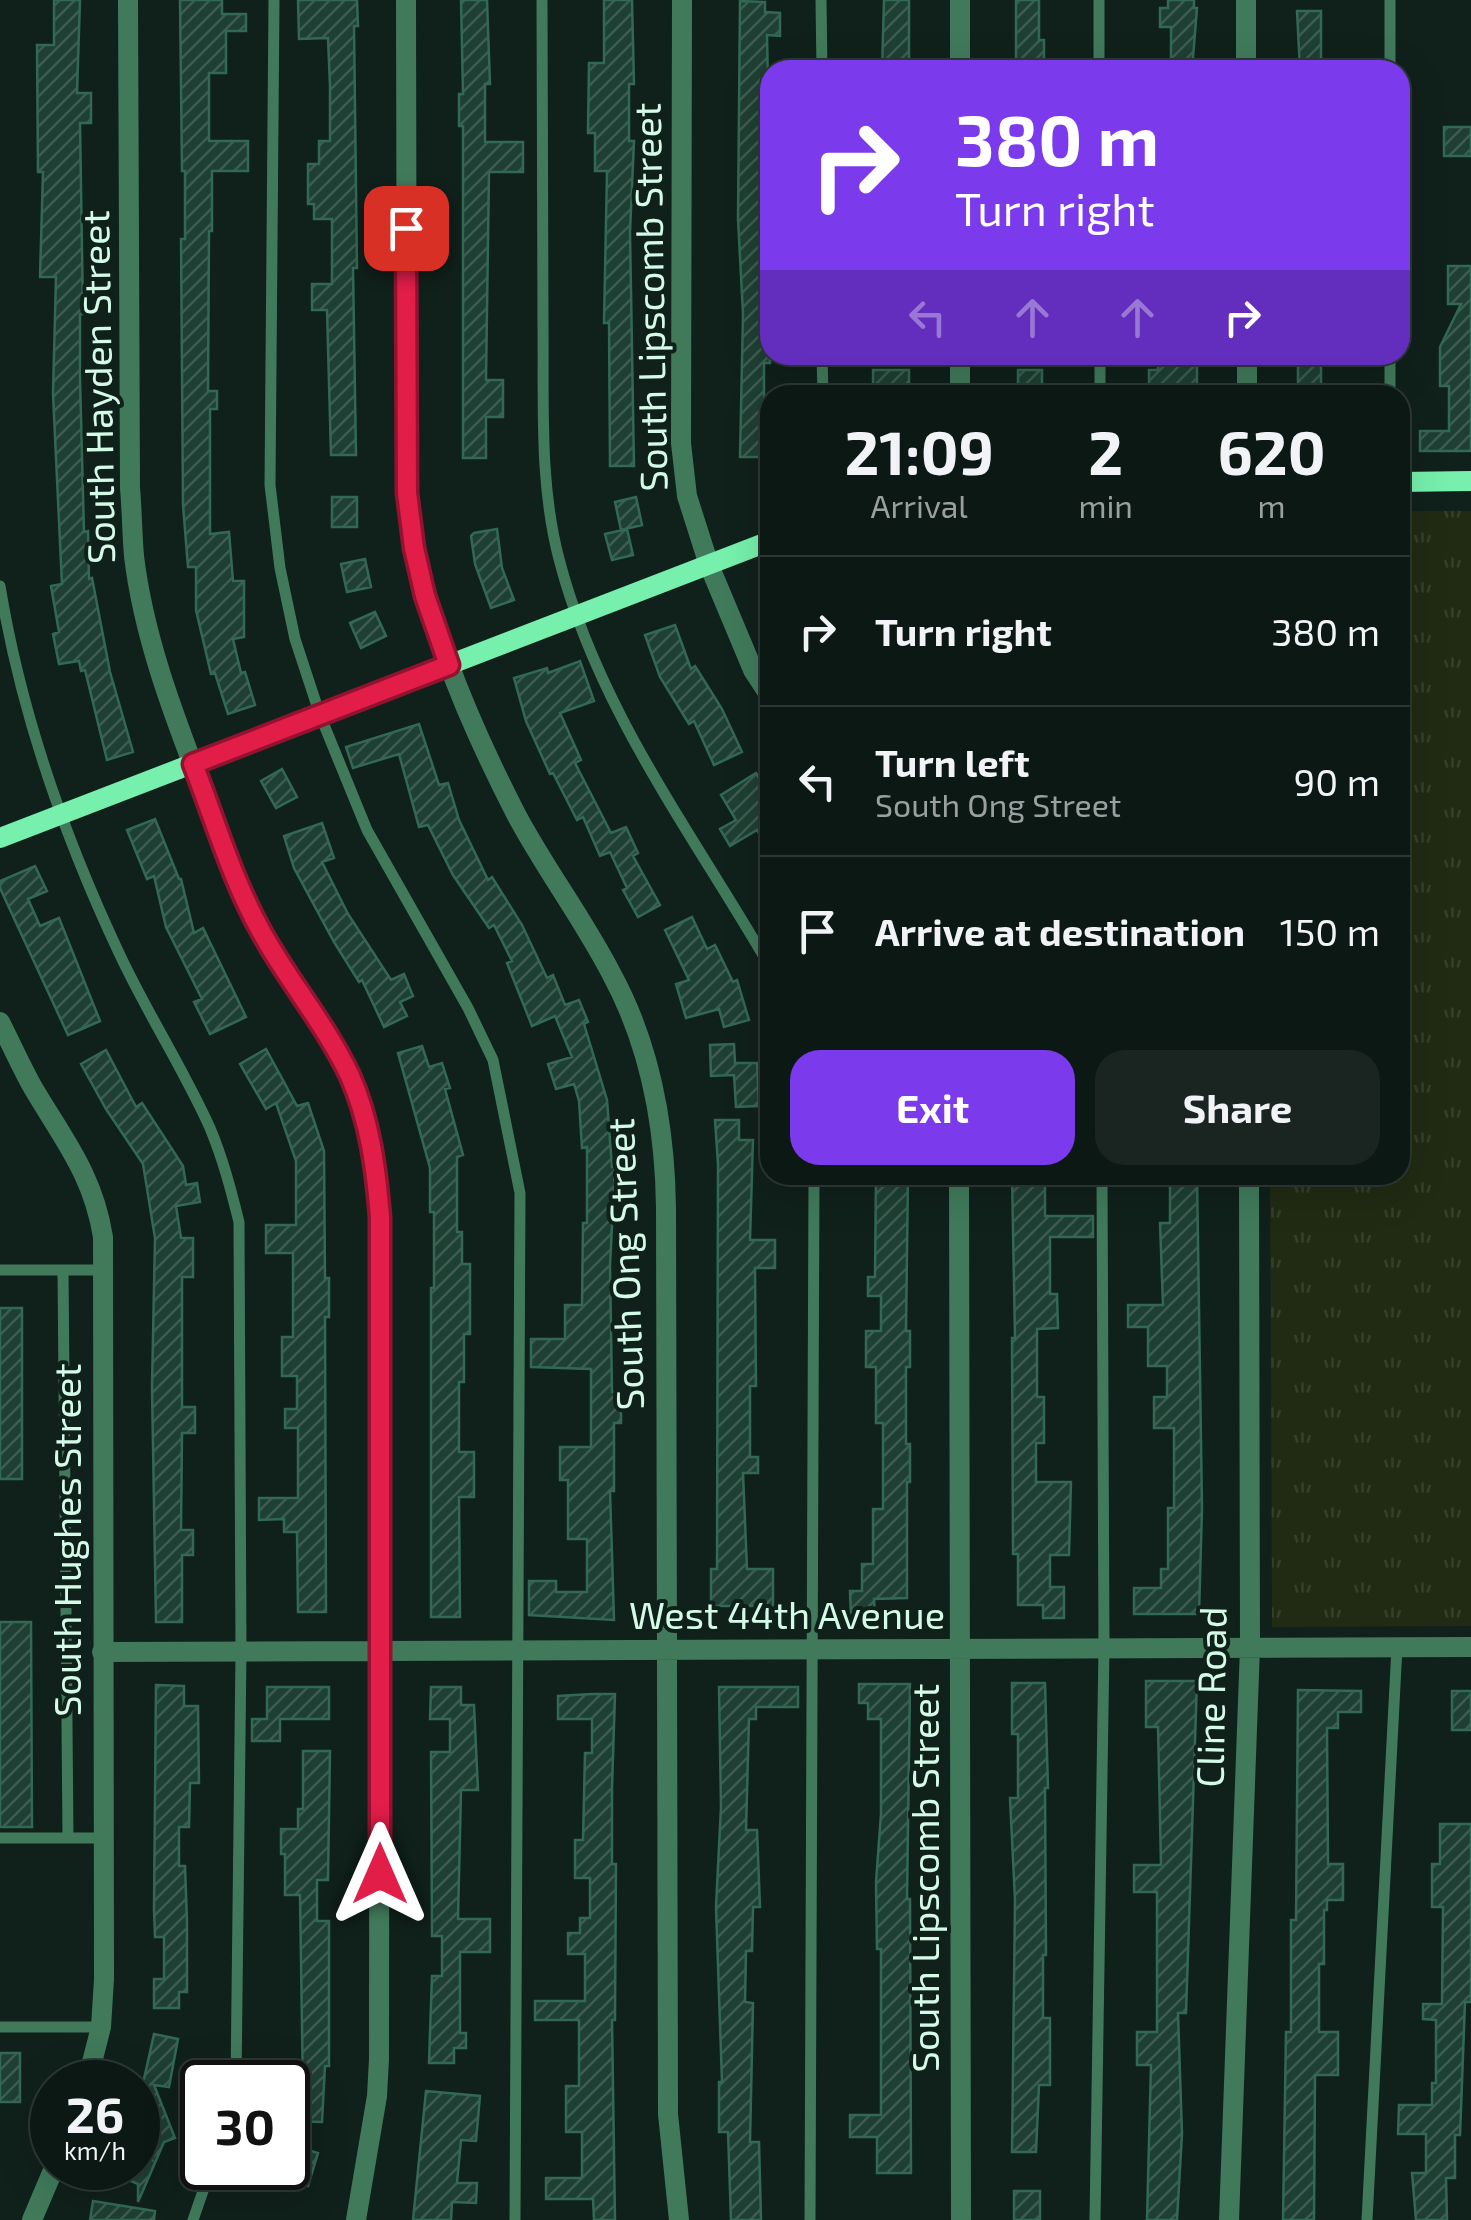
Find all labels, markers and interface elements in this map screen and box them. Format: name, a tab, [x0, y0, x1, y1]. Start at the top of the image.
text: 380 m	[955, 96, 1159, 180]
icon: right	[790, 100, 920, 230]
street label: South Lipscomb Street	[623, 102, 675, 492]
text: Turn right	[955, 181, 1155, 235]
pin	[364, 186, 449, 271]
icon: arrive	[379, 201, 434, 256]
street label: South Hayden Street	[71, 210, 123, 564]
icon: left	[900, 290, 955, 345]
icon: ahead	[1005, 290, 1060, 345]
icon: ahead	[1110, 290, 1165, 345]
icon: right	[1215, 290, 1270, 345]
text: 21:09	[844, 415, 994, 487]
text: 2	[1088, 415, 1123, 487]
text: 620	[1217, 415, 1326, 487]
text: Arrival	[870, 486, 968, 524]
text: min	[1078, 486, 1133, 524]
text: m	[1257, 486, 1285, 524]
icon: right	[790, 604, 845, 659]
text: Turn right	[875, 608, 1052, 654]
text: 380 m	[1271, 608, 1380, 654]
text: Turn left	[875, 739, 1030, 785]
icon: left	[790, 754, 845, 809]
text: 90 m	[1294, 758, 1380, 804]
text: South Ong Street	[875, 785, 1121, 823]
icon: arrive	[790, 904, 845, 959]
text: Arrive at destination	[875, 908, 1245, 954]
text: 150 m	[1280, 908, 1380, 954]
button: Exit	[790, 1050, 1075, 1165]
button: Share	[1095, 1050, 1380, 1165]
street label: South Ong Street	[596, 1117, 652, 1411]
street label: South Hughes Street	[43, 1363, 89, 1717]
street label: West 44th Avenue	[629, 1591, 945, 1637]
street label: Cline Road	[1185, 1606, 1235, 1788]
street label: South Lipscomb Street	[901, 1684, 947, 2072]
position arrow	[328, 1822, 432, 1926]
speed limit sign: 30	[180, 2060, 310, 2190]
text: 26	[66, 2083, 124, 2143]
text: km/h	[64, 2135, 126, 2165]

